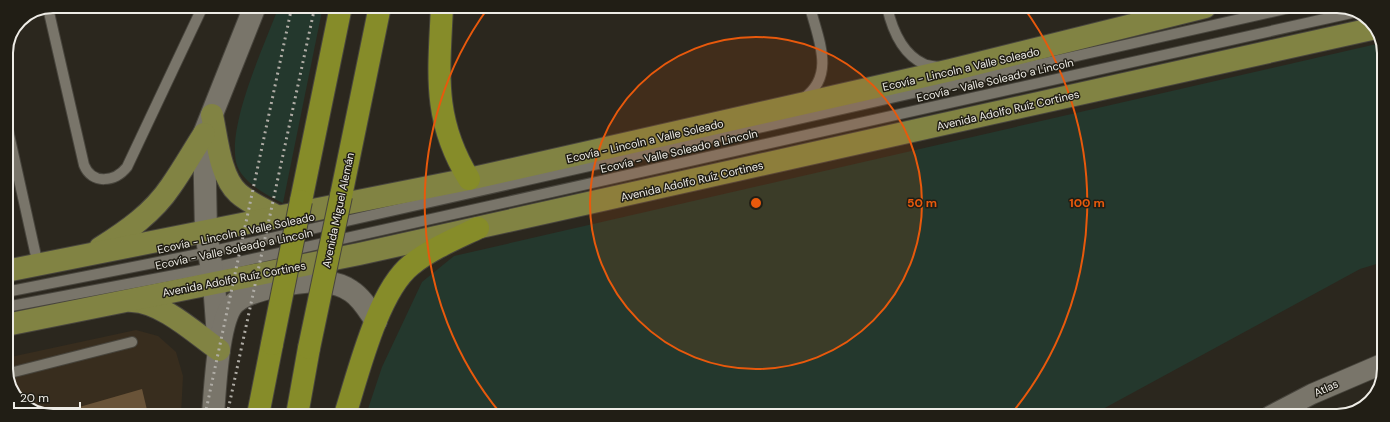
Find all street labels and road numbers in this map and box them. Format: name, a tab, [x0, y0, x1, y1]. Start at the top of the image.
street label: Ecovía - Lincoln a Valle Soleado	[881, 44, 1041, 94]
street label: Ecovía - Valle Soleado a Lincoln	[915, 55, 1075, 105]
street label: Avenida Adolfo Ruíz Cortines	[935, 87, 1081, 133]
street label: Ecovía - Lincoln a Valle Soleado	[565, 116, 725, 166]
street label: Ecovía - Valle Soleado a Lincoln	[599, 126, 759, 176]
street label: Avenida Miguel Alemán	[319, 151, 357, 269]
street label: Avenida Adolfo Ruíz Cortines	[619, 158, 765, 204]
street label: Ecovía - Lincoln a Valle Soleado	[156, 209, 316, 257]
street label: Ecovía - Valle Soleado a Lincoln	[154, 225, 314, 273]
street label: Avenida Adolfo Ruíz Cortines	[161, 258, 307, 300]
street label: Atlas	[1312, 376, 1340, 400]

